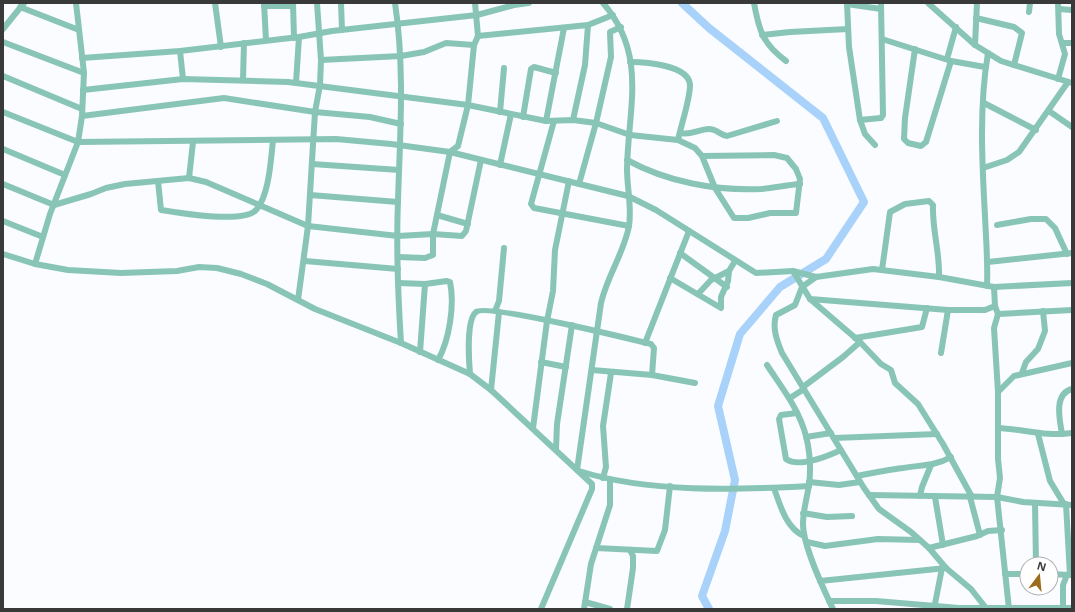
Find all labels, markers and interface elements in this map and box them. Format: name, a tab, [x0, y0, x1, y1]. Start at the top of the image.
north arrow	[1019, 556, 1059, 596]
text: N	[1036, 557, 1048, 574]

